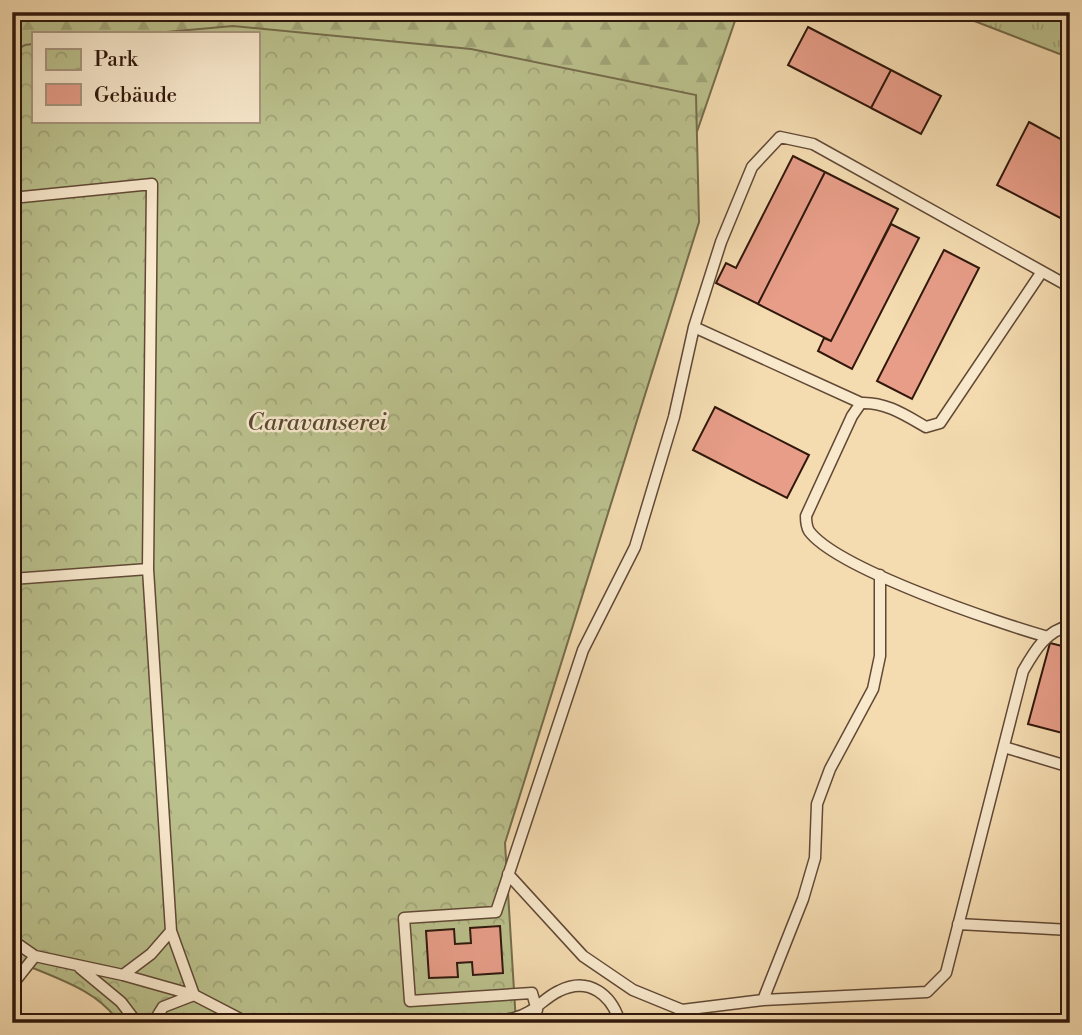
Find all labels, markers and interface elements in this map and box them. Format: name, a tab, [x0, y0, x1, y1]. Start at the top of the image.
legend	[32, 32, 259, 122]
text: Park	[94, 47, 139, 73]
text: Gebäude	[94, 83, 177, 109]
park label: Caravanserei	[247, 408, 387, 438]

